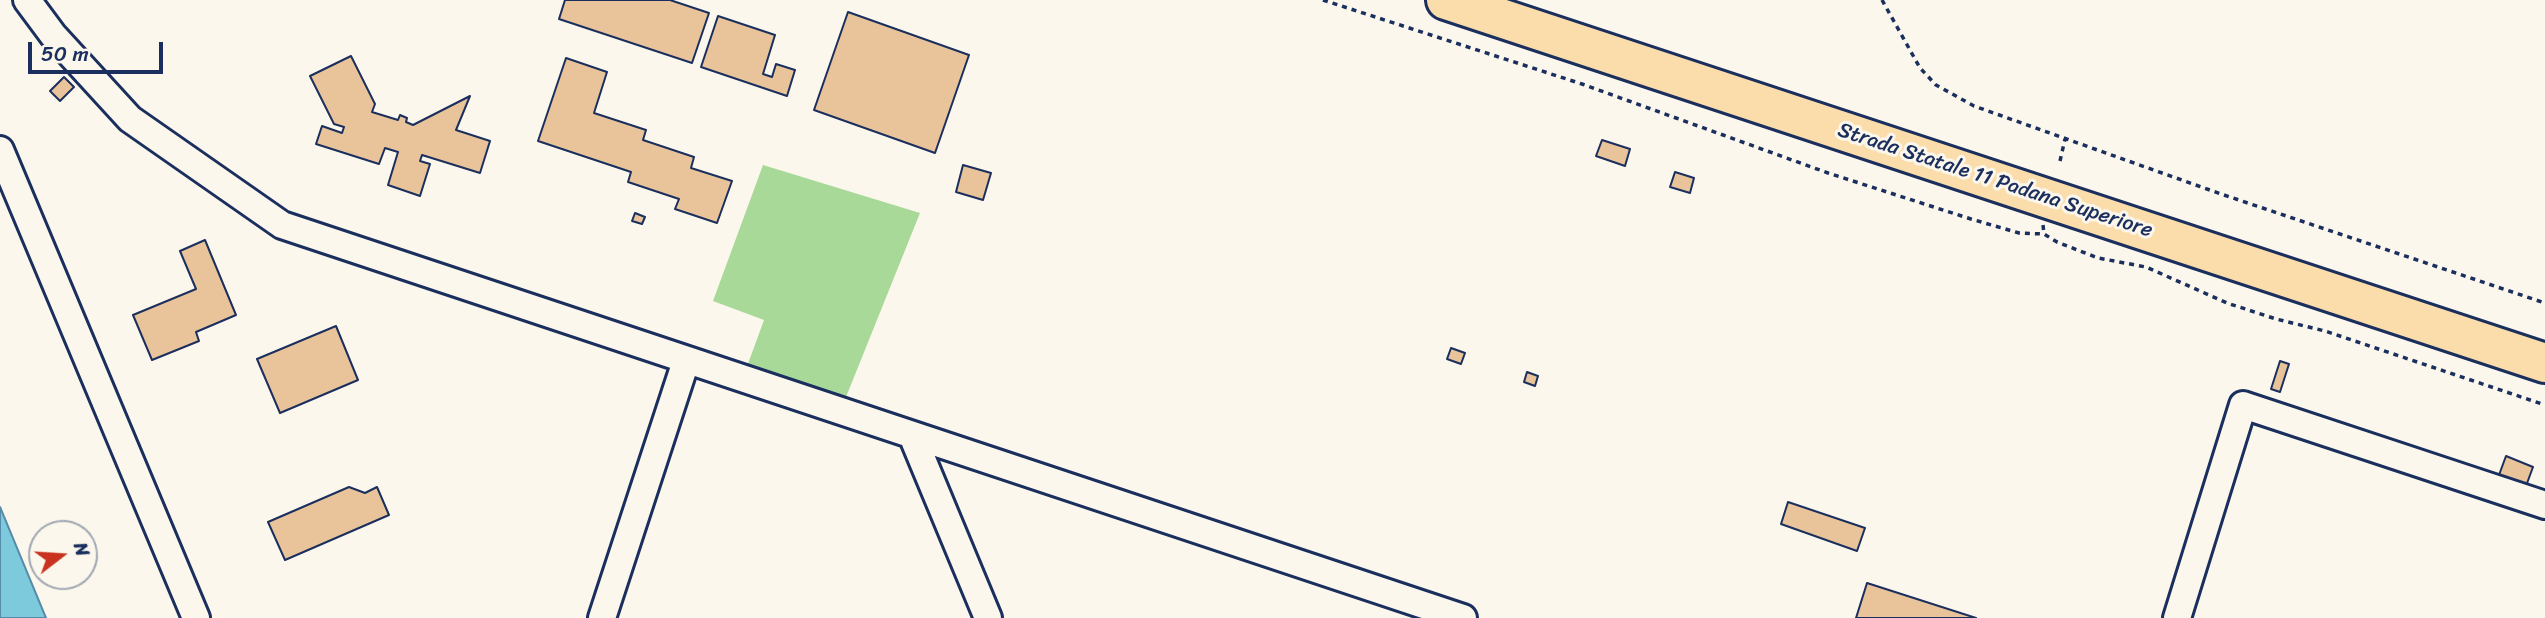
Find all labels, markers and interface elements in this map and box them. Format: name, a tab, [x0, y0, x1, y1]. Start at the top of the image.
scale bar	[32, 28, 166, 72]
text: 50 m	[41, 35, 89, 73]
street label: Strada Statale 11 Padana Superiore	[1835, 118, 2155, 244]
north arrow	[28, 520, 98, 590]
text: N	[64, 538, 99, 560]

